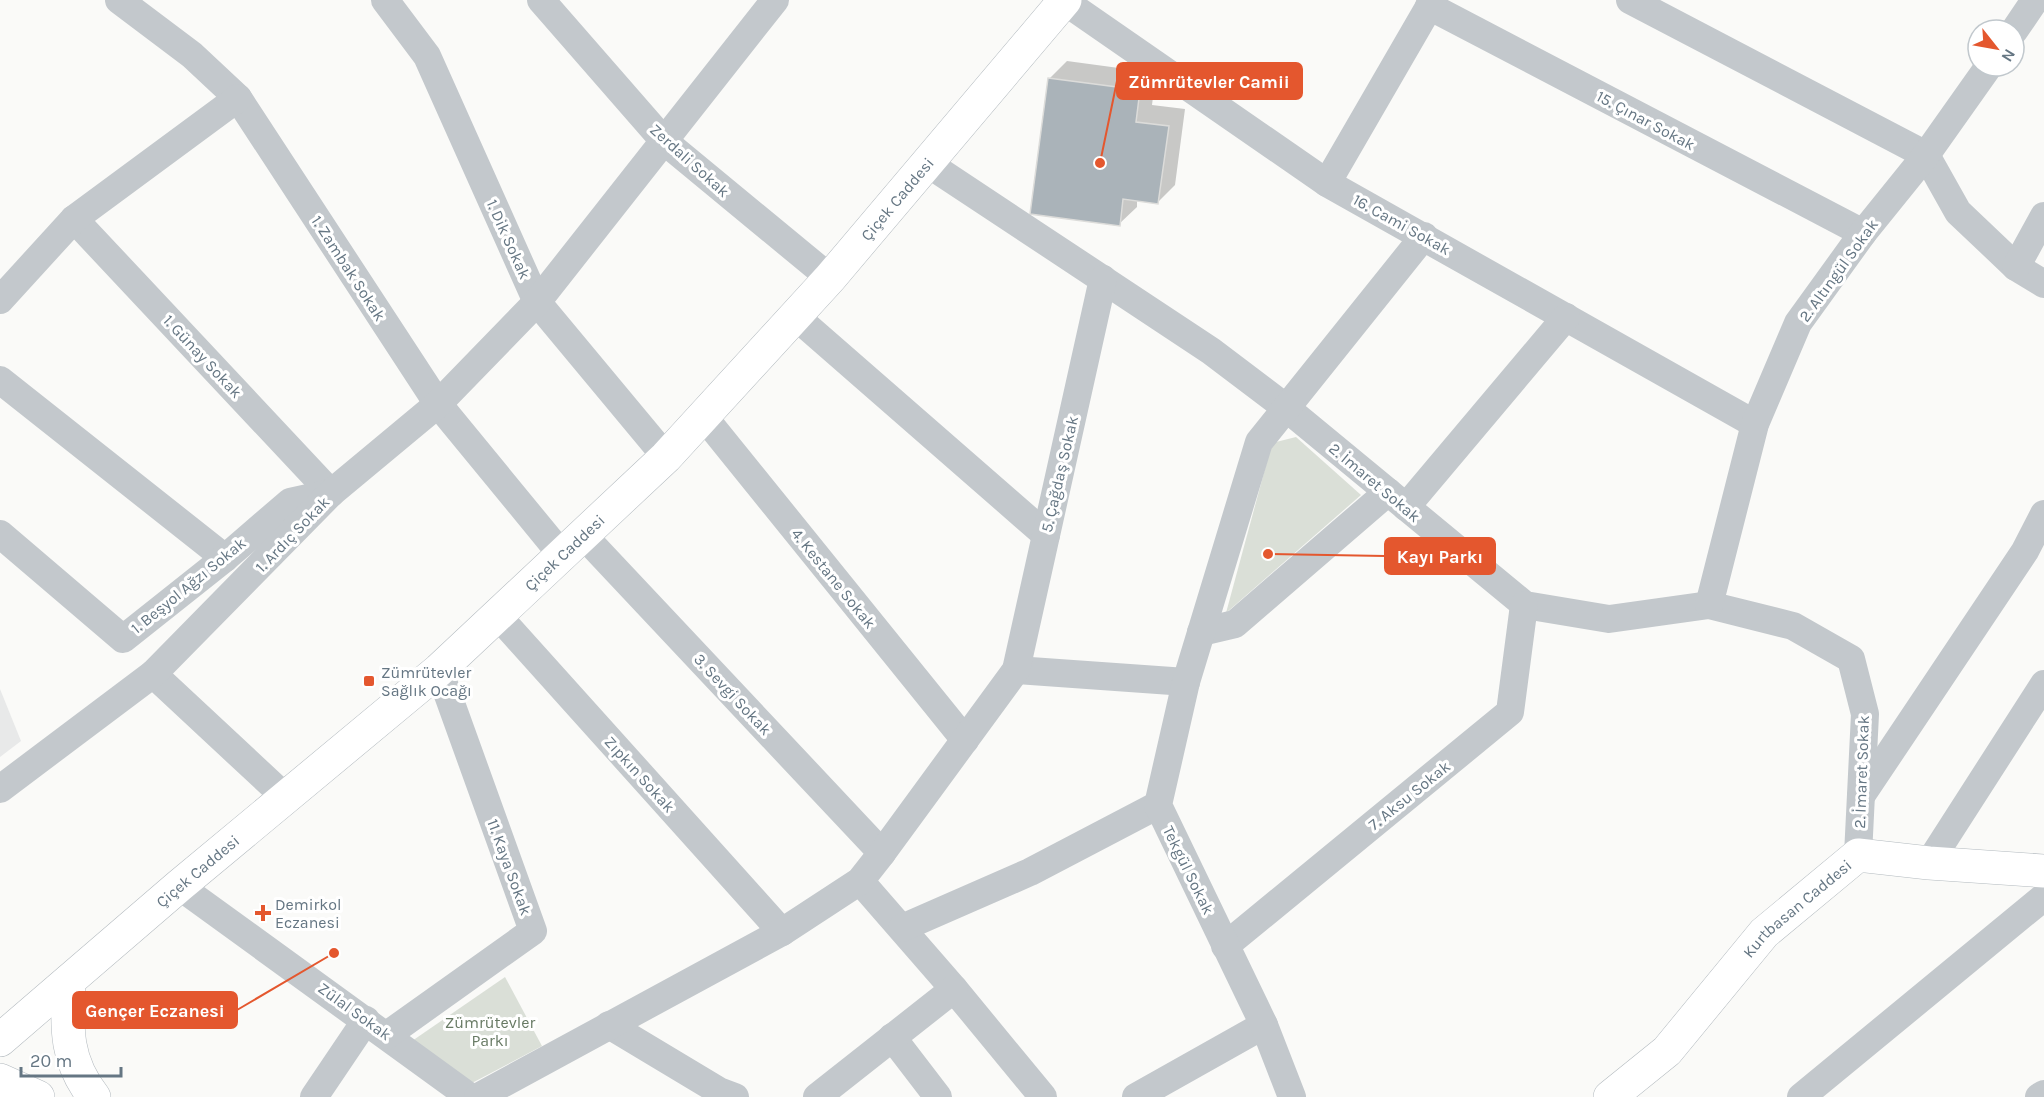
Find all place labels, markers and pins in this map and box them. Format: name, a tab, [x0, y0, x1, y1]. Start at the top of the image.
callout: Zümrütevler Camii	[1117, 63, 1302, 99]
callout: Kayı Parkı	[1385, 538, 1495, 574]
place label: Zümrütevler Sağlık Ocağı	[381, 663, 472, 700]
marker: Zümrütevler Sağlık Ocağı	[362, 674, 376, 688]
place label: Demirkol Eczanesi	[275, 895, 342, 932]
marker: Demirkol Eczanesi	[256, 906, 270, 920]
callout: Gençer Eczanesi	[73, 992, 237, 1028]

